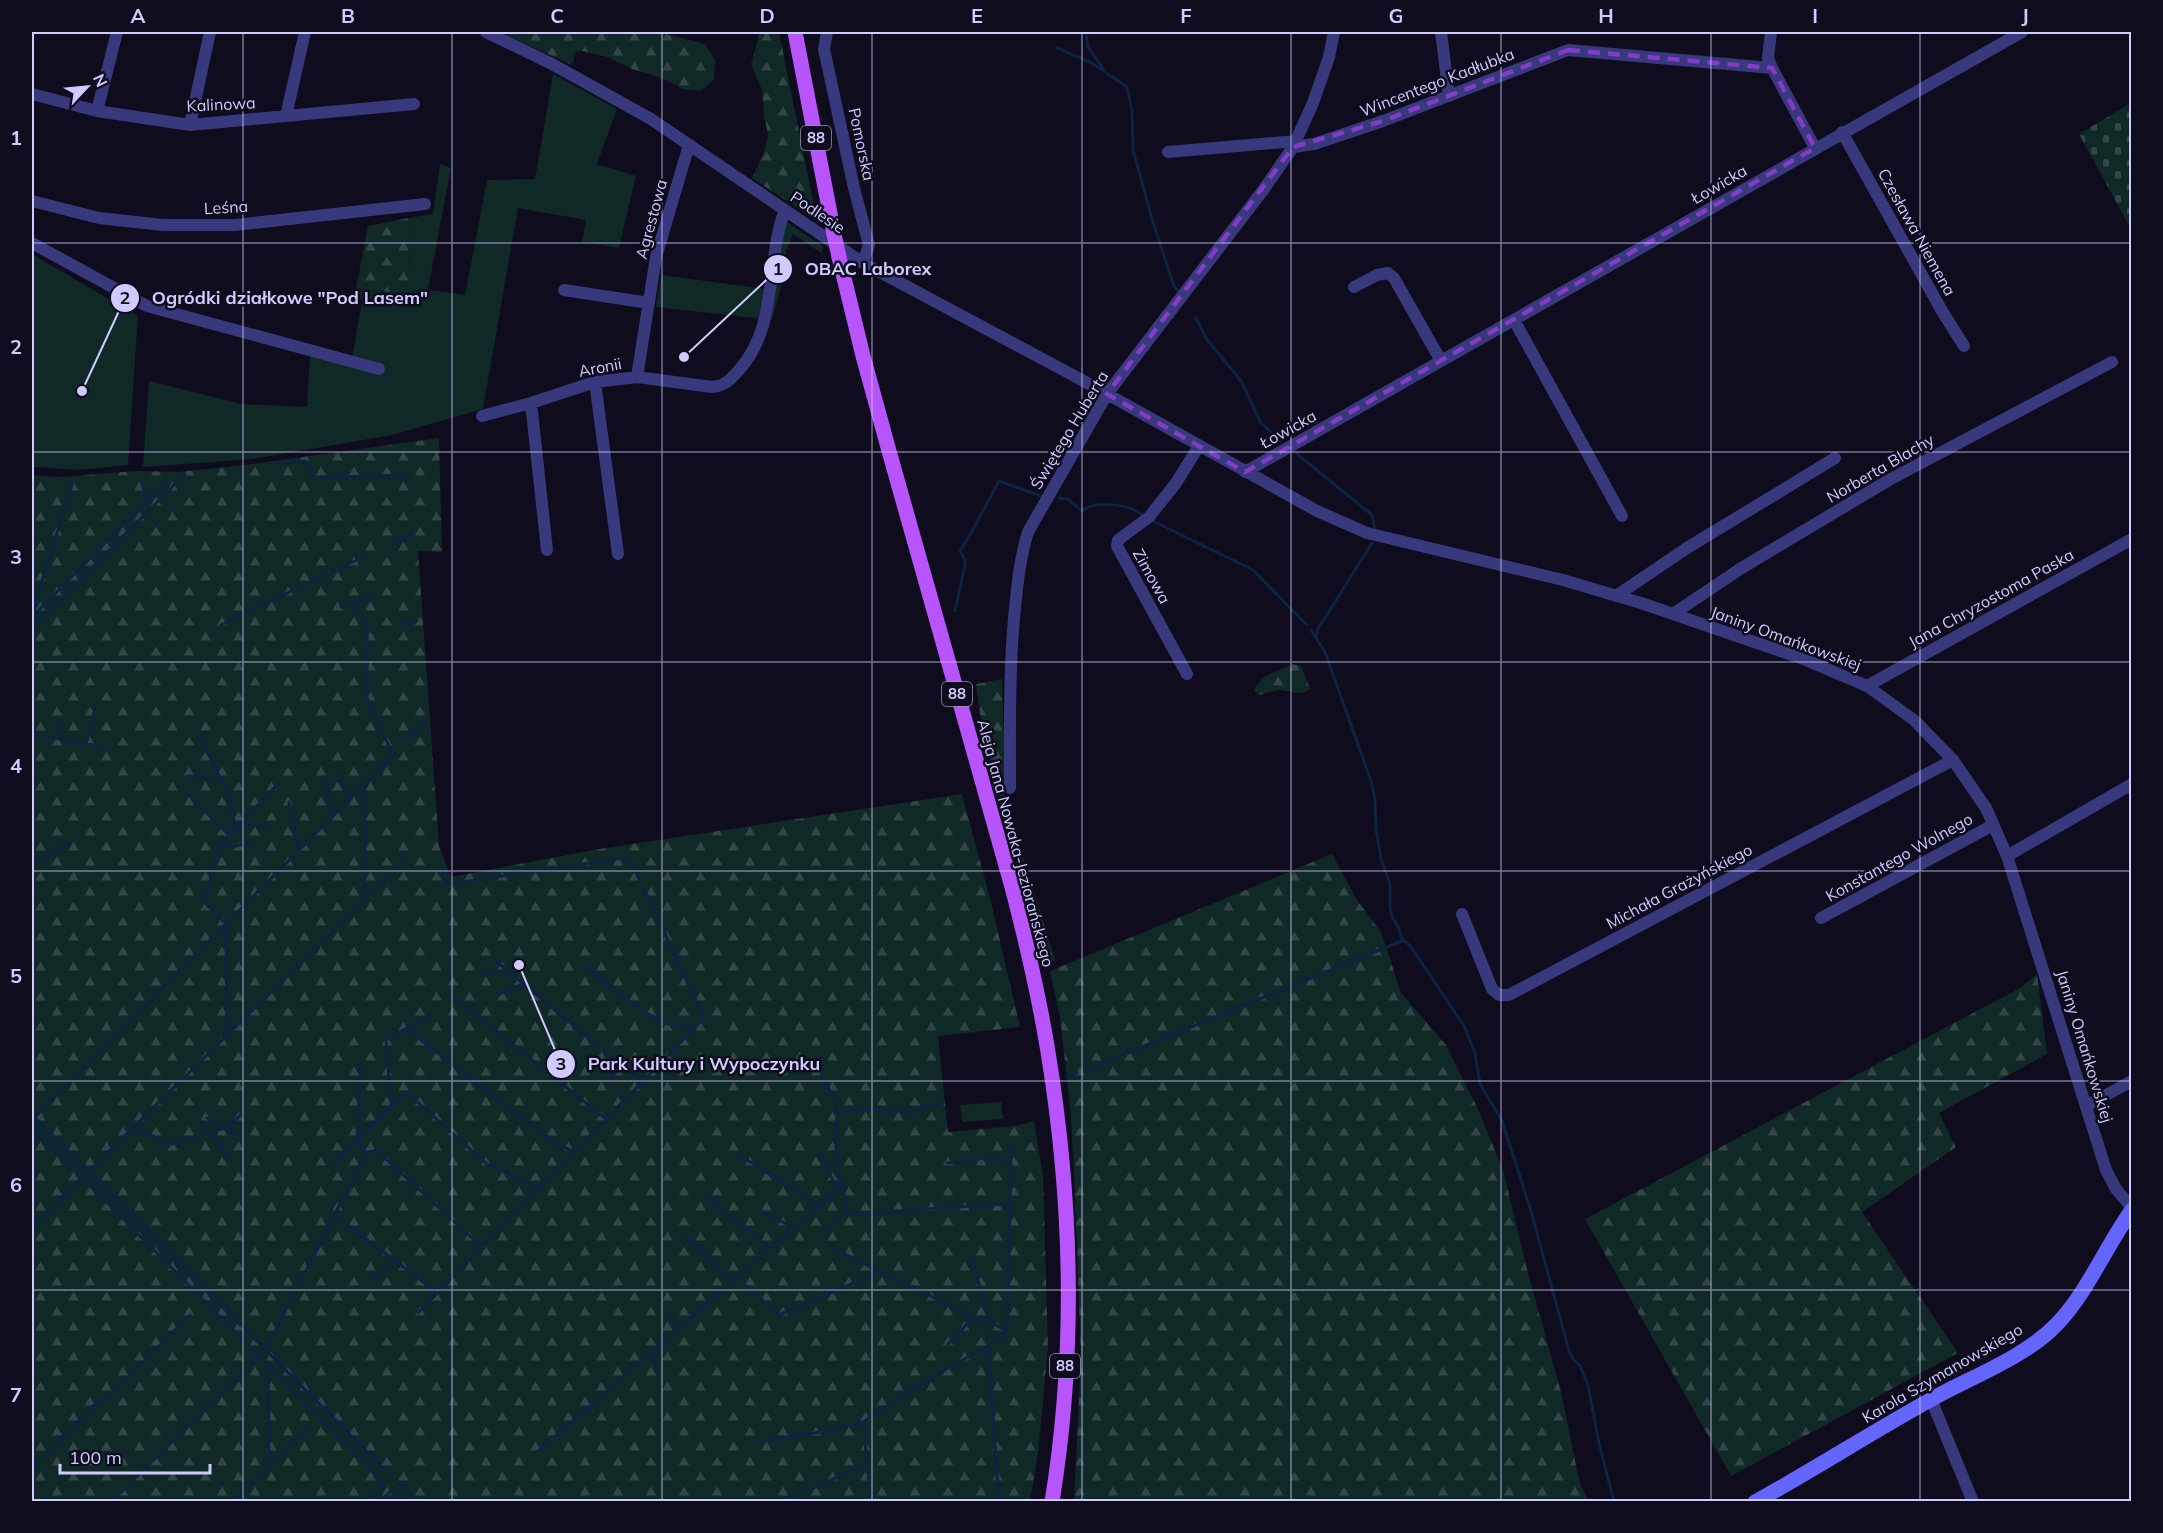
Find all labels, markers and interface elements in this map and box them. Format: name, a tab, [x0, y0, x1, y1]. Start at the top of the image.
text: A	[131, 3, 146, 28]
text: B	[341, 3, 355, 28]
text: C	[550, 3, 564, 28]
text: D	[759, 3, 775, 28]
text: E	[971, 3, 983, 28]
text: F	[1180, 3, 1192, 28]
text: G	[1389, 3, 1403, 28]
text: H	[1598, 3, 1614, 28]
text: I	[1812, 3, 1818, 28]
text: J	[2021, 3, 2029, 28]
street label: Wincentego Kadłubka	[1357, 43, 1517, 121]
north arrow	[57, 57, 117, 117]
text: N	[89, 71, 112, 90]
street label: Kalinowa	[186, 92, 256, 116]
street label: Pomorska	[845, 106, 879, 182]
text: 1	[10, 125, 22, 150]
road number: 88	[801, 126, 831, 150]
street label: Łowicka	[1687, 160, 1750, 208]
street label: Czesława Niemena	[1874, 165, 1960, 299]
street label: Agrestowa	[631, 177, 671, 261]
street label: Podlesie	[787, 186, 849, 238]
street label: Leśna	[203, 196, 249, 218]
callout: OBAC Laborex	[763, 251, 943, 287]
text: 1	[773, 257, 783, 280]
text: OBAC Laborex	[805, 257, 932, 280]
callout: Ogródki działkowe "Pod Lasem"	[110, 280, 440, 316]
text: 2	[120, 286, 130, 309]
text: Ogródki działkowe "Pod Lasem"	[152, 286, 428, 309]
text: 2	[10, 334, 22, 359]
street label: Aronii	[577, 353, 623, 381]
street label: Świętego Huberta	[1026, 367, 1112, 493]
street label: Łowicka	[1256, 405, 1320, 453]
street label: Norberta Blachy	[1823, 429, 1938, 507]
text: 3	[10, 544, 22, 569]
street label: Jana Chryzostoma Paska	[1905, 544, 2077, 652]
street label: Zimowa	[1129, 545, 1175, 607]
street label: Janiny Omańkowskiej	[1708, 601, 1864, 675]
road number: 88	[942, 682, 972, 706]
street label: Aleja Jana Nowaka-Jeziorańskiego	[973, 717, 1059, 969]
text: 4	[10, 753, 22, 778]
street label: Konstantego Wolnego	[1822, 808, 1976, 906]
street label: Michała Grażyńskiego	[1603, 839, 1755, 933]
text: 5	[10, 963, 22, 988]
street label: Janiny Omańkowskiej	[2052, 967, 2118, 1125]
callout: Park Kultury i Wypoczynku	[546, 1046, 832, 1082]
text: 3	[556, 1052, 566, 1075]
text: Park Kultury i Wypoczynku	[588, 1052, 820, 1075]
text: 6	[10, 1172, 22, 1197]
street label: Karola Szymanowskiego	[1858, 1319, 2026, 1427]
road number: 88	[1050, 1354, 1080, 1378]
text: 7	[10, 1382, 22, 1407]
scale bar	[60, 1437, 210, 1475]
text: 100 m	[69, 1446, 122, 1469]

